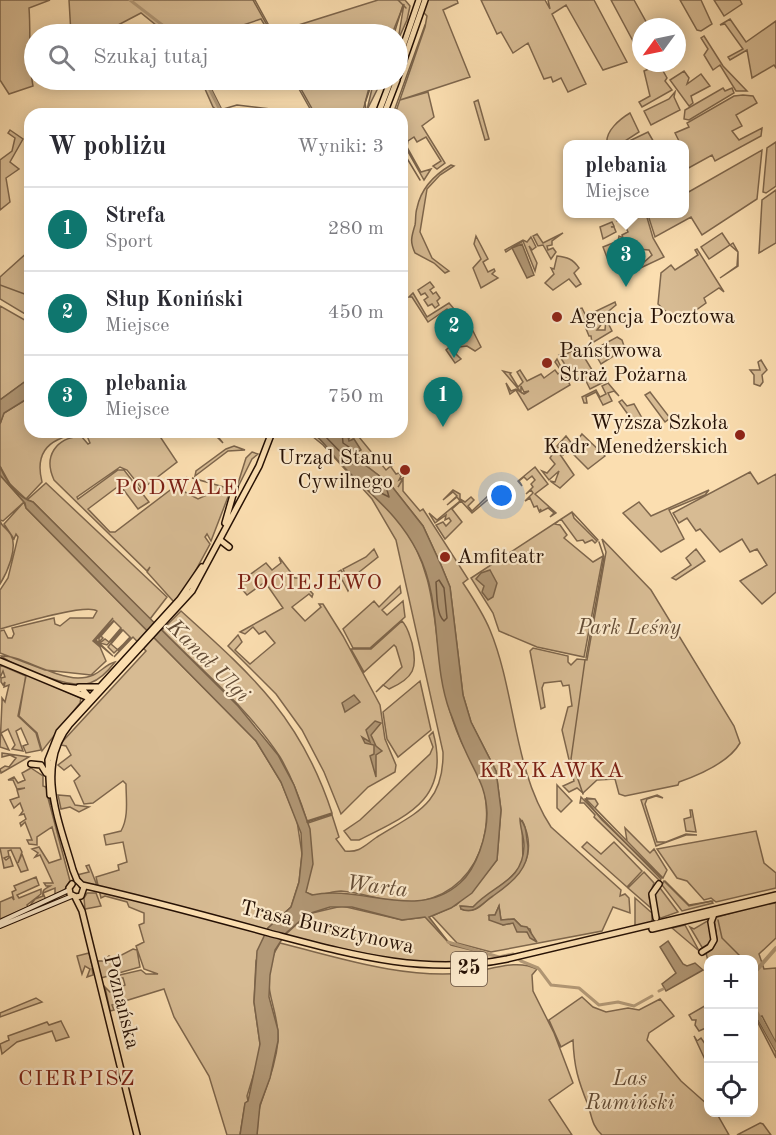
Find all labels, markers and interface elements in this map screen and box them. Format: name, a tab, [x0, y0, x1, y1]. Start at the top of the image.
north arrow	[632, 18, 686, 72]
search box	[24, 24, 408, 90]
icon: search	[45, 41, 78, 74]
text: Szukaj tutaj	[93, 46, 209, 68]
text: W pobliżu	[48, 134, 166, 160]
text: Wyniki: 3	[297, 137, 384, 157]
popup	[563, 140, 689, 218]
text: plebania	[585, 155, 667, 177]
text: Miejsce	[585, 182, 649, 202]
text: Strefa	[105, 205, 165, 227]
text: 1	[62, 219, 73, 239]
text: 280 m	[328, 219, 384, 239]
text: Sport	[105, 232, 153, 252]
pin: 3	[606, 238, 646, 287]
text: Słup Koniński	[105, 289, 243, 311]
text: 2	[62, 303, 73, 323]
text: 450 m	[328, 303, 384, 323]
place label: Agencja Pocztowa	[569, 307, 735, 328]
pin: 2	[434, 308, 474, 358]
marker: Agencja Pocztowa	[550, 310, 564, 324]
text: Miejsce	[105, 316, 169, 336]
place label: Państwowa Straż Pożarna	[559, 341, 687, 386]
marker: Państwowa Straż Pożarna	[540, 356, 554, 370]
text: plebania	[105, 373, 187, 395]
pin: 1	[424, 378, 462, 427]
text: 3	[62, 387, 73, 407]
text: 750 m	[328, 387, 384, 407]
text: Miejsce	[105, 400, 169, 420]
place label: Wyższa Szkoła Kadr Menedżerskich	[543, 413, 728, 458]
marker: Wyższa Szkoła Kadr Menedżerskich	[733, 428, 747, 442]
place label: Urząd Stanu Cywilnego	[278, 448, 393, 493]
marker: Urząd Stanu Cywilnego	[398, 463, 412, 477]
district label: PODWALE	[115, 477, 239, 499]
your location	[487, 481, 516, 510]
place label: Amfiteatr	[457, 547, 545, 568]
marker: Amfiteatr	[438, 550, 452, 564]
district label: POCIEJEWO	[237, 572, 384, 594]
water label: Kanał Ulgi	[162, 615, 254, 707]
park label: Park Leśny	[576, 618, 681, 639]
district label: KRYKAWKA	[479, 760, 625, 782]
water label: Warta	[345, 872, 409, 902]
street label: Trasa Bursztynowa	[238, 898, 416, 958]
road number: 25	[451, 952, 487, 986]
street label: Poznańska	[99, 953, 143, 1051]
map controls	[704, 955, 758, 1117]
button: +	[704, 955, 758, 1009]
button: −	[704, 1009, 758, 1063]
button: locate	[704, 1063, 758, 1117]
district label: CIERPISZ	[18, 1068, 136, 1090]
park label: Las Rumiński	[584, 1069, 675, 1114]

